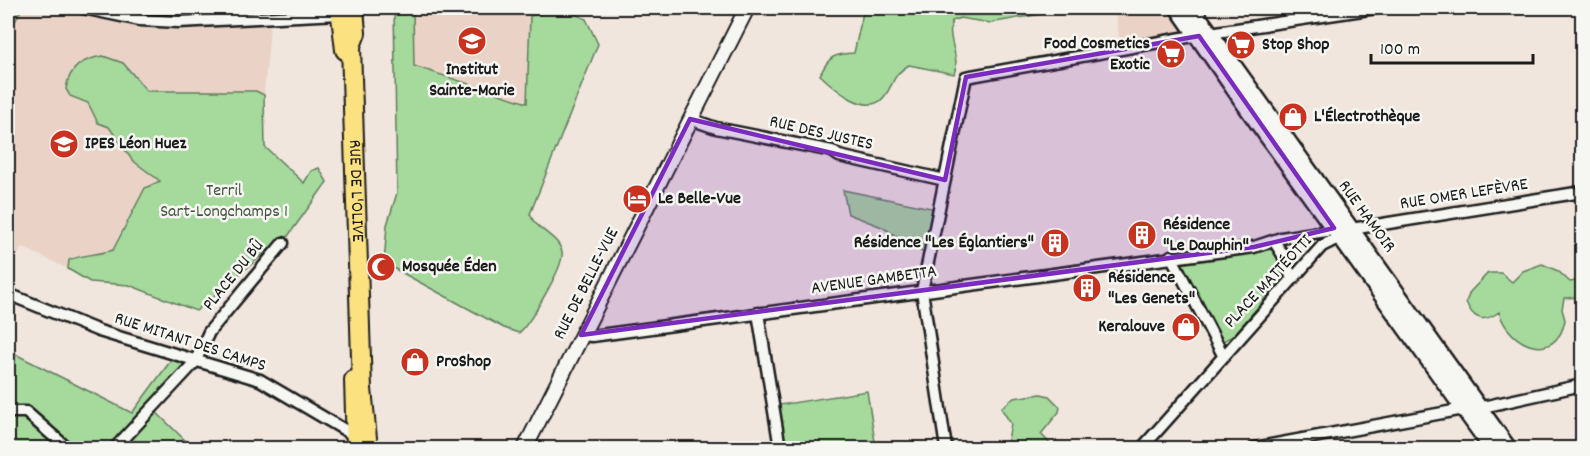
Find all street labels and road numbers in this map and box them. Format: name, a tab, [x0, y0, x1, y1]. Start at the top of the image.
street label: RUE DES JUSTES	[767, 110, 875, 158]
street label: RUE DE L'OLIVE	[342, 139, 370, 243]
street label: RUE OMER LEFÈVRE	[1398, 173, 1530, 217]
street label: RUE HAMOIR	[1331, 176, 1401, 258]
street label: RUE DE BELLE-VUE	[548, 224, 626, 344]
street label: PLACE MATTÉOTTI	[1219, 229, 1319, 334]
street label: PLACE DU BÛ	[197, 235, 271, 317]
street label: AVENUE GAMBETTA	[809, 260, 939, 302]
street label: RUE MITANT DES CAMPS	[111, 307, 269, 379]

